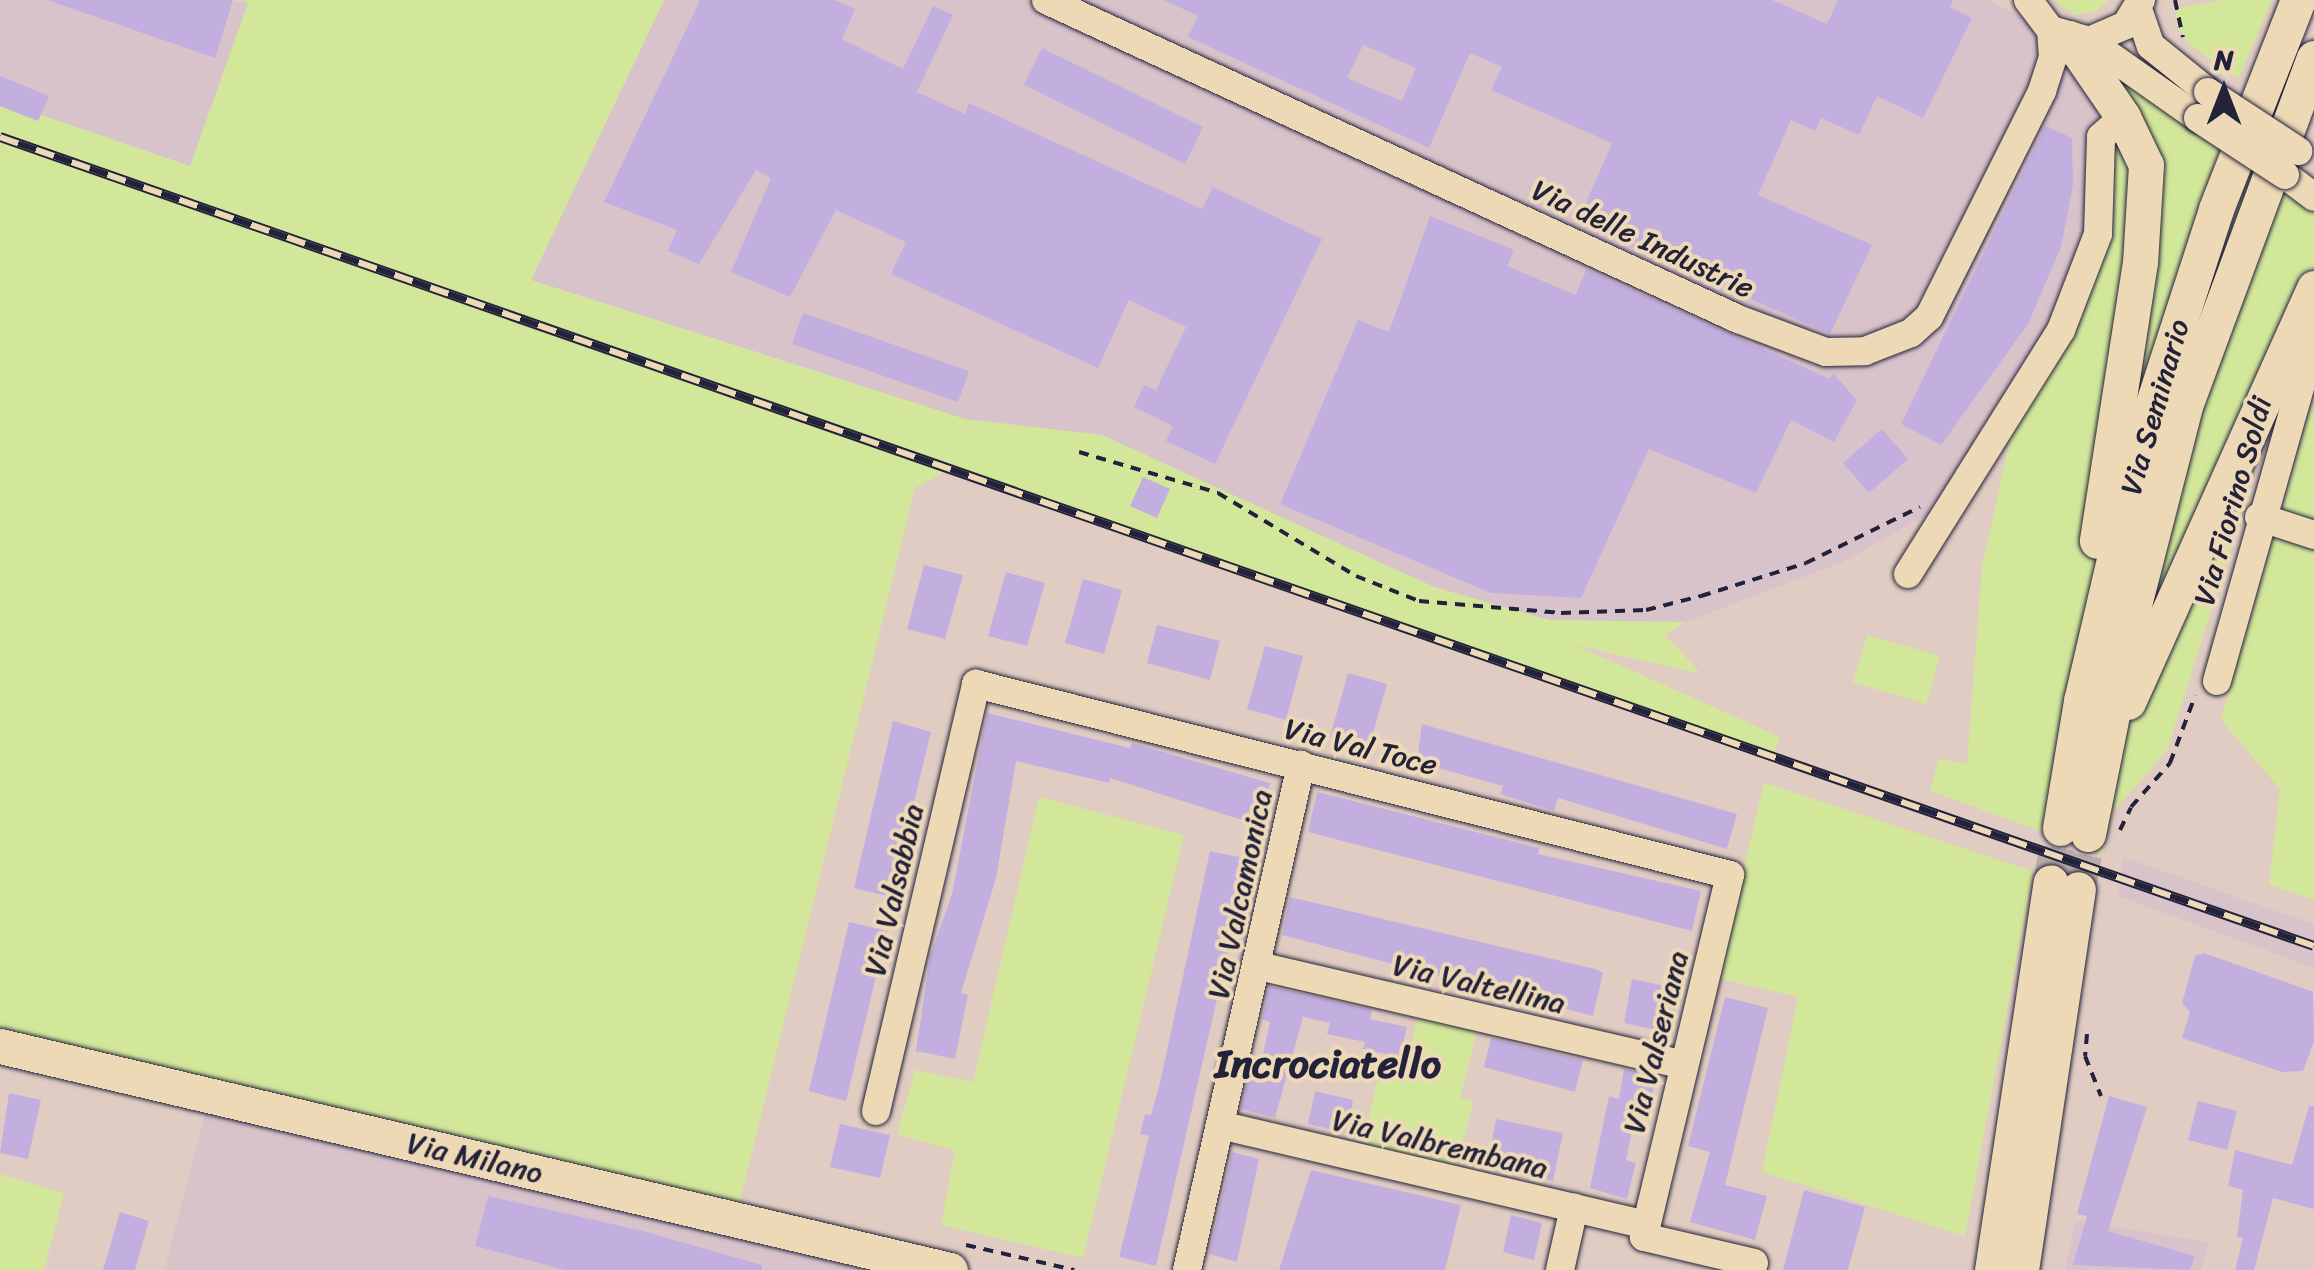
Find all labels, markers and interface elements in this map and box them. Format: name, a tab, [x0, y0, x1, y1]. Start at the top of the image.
text: N	[2214, 35, 2234, 84]
north arrow	[2174, 40, 2274, 140]
street label: Via delle Industrie	[1526, 172, 1760, 306]
street label: Via Seminario	[2113, 315, 2197, 499]
street label: Via Fiorino Soldi	[2186, 393, 2280, 609]
street label: Via Val Toce	[1281, 711, 1441, 783]
street label: Via Valcamonica	[1200, 787, 1280, 1001]
street label: Via Valsabbia	[857, 802, 931, 978]
street label: Via Valtellina	[1390, 947, 1568, 1021]
street label: Via Valseriana	[1616, 948, 1696, 1136]
district label: Incrociatello	[1215, 1040, 1441, 1088]
street label: Via Valbrembana	[1330, 1102, 1550, 1186]
street label: Via Milano	[405, 1125, 545, 1191]

